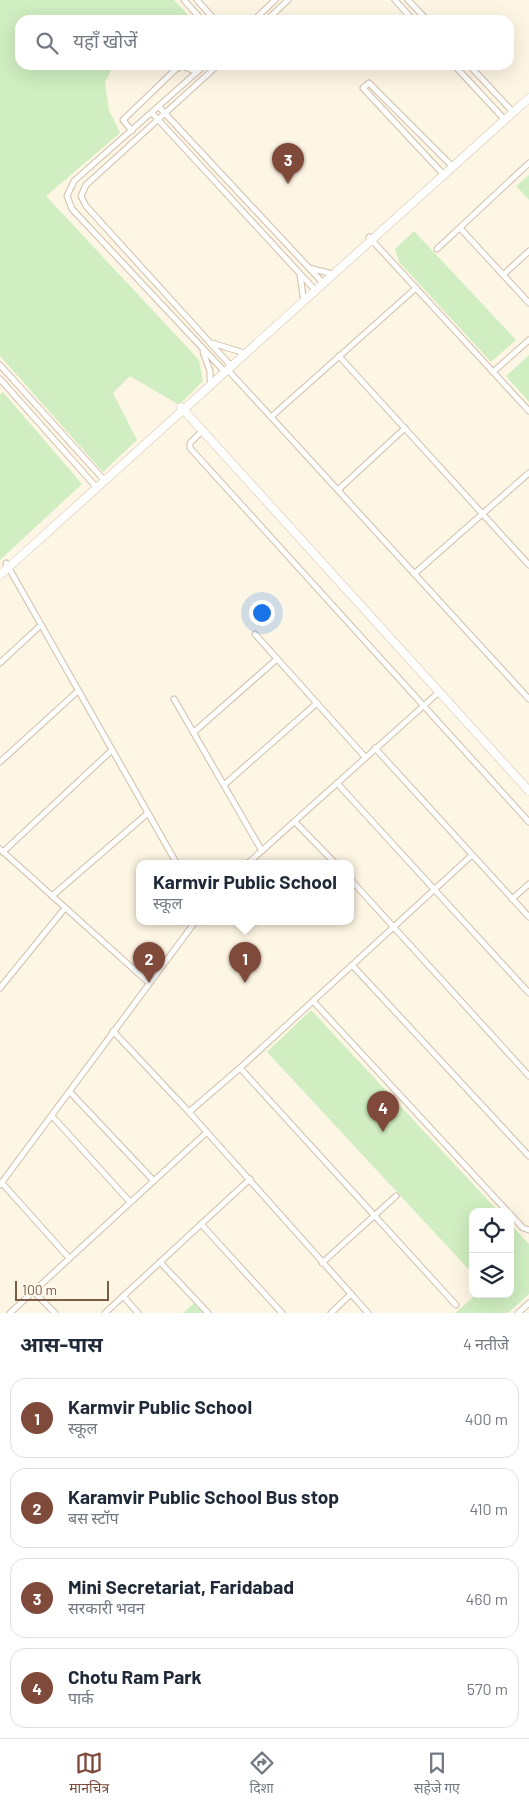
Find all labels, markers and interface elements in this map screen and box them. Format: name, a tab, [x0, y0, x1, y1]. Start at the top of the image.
search box	[15, 15, 514, 70]
icon: search	[33, 29, 61, 57]
text: यहाँ खोजें	[73, 29, 137, 52]
pin: 3	[272, 143, 304, 184]
your location	[249, 600, 275, 626]
popup	[136, 860, 354, 925]
text: Karmvir Public School	[153, 870, 337, 893]
text: स्कूल	[153, 893, 182, 912]
pin: 2	[133, 942, 165, 983]
pin: 1	[229, 942, 261, 983]
pin: 4	[367, 1091, 399, 1132]
map controls	[469, 1208, 514, 1298]
button: locate	[469, 1208, 514, 1253]
button: layers	[469, 1253, 514, 1298]
scale bar	[15, 1278, 109, 1301]
text: 100 m	[22, 1281, 57, 1298]
text: आस-पास	[20, 1331, 103, 1356]
text: 4 नतीजे	[463, 1334, 509, 1353]
text: Karmvir Public School	[68, 1395, 252, 1418]
text: 1	[34, 1409, 40, 1428]
text: 400 m	[465, 1409, 508, 1428]
text: स्कूल	[68, 1418, 97, 1437]
text: Karamvir Public School Bus stop	[68, 1485, 339, 1508]
text: 2	[33, 1499, 41, 1518]
text: 410 m	[470, 1499, 508, 1518]
text: बस स्टॉप	[68, 1508, 119, 1527]
text: Mini Secretariat, Faridabad	[68, 1575, 294, 1598]
text: 3	[33, 1589, 41, 1608]
text: 460 m	[465, 1589, 508, 1608]
text: सरकारी भवन	[68, 1598, 145, 1617]
text: Chotu Ram Park	[68, 1665, 202, 1688]
text: 4	[32, 1679, 42, 1698]
text: 570 m	[467, 1679, 508, 1698]
text: पार्क	[68, 1688, 94, 1707]
tab: मानचित्र	[69, 1749, 109, 1799]
tab: दिशा	[248, 1749, 276, 1799]
tab: सहेजे गए	[414, 1749, 460, 1799]

